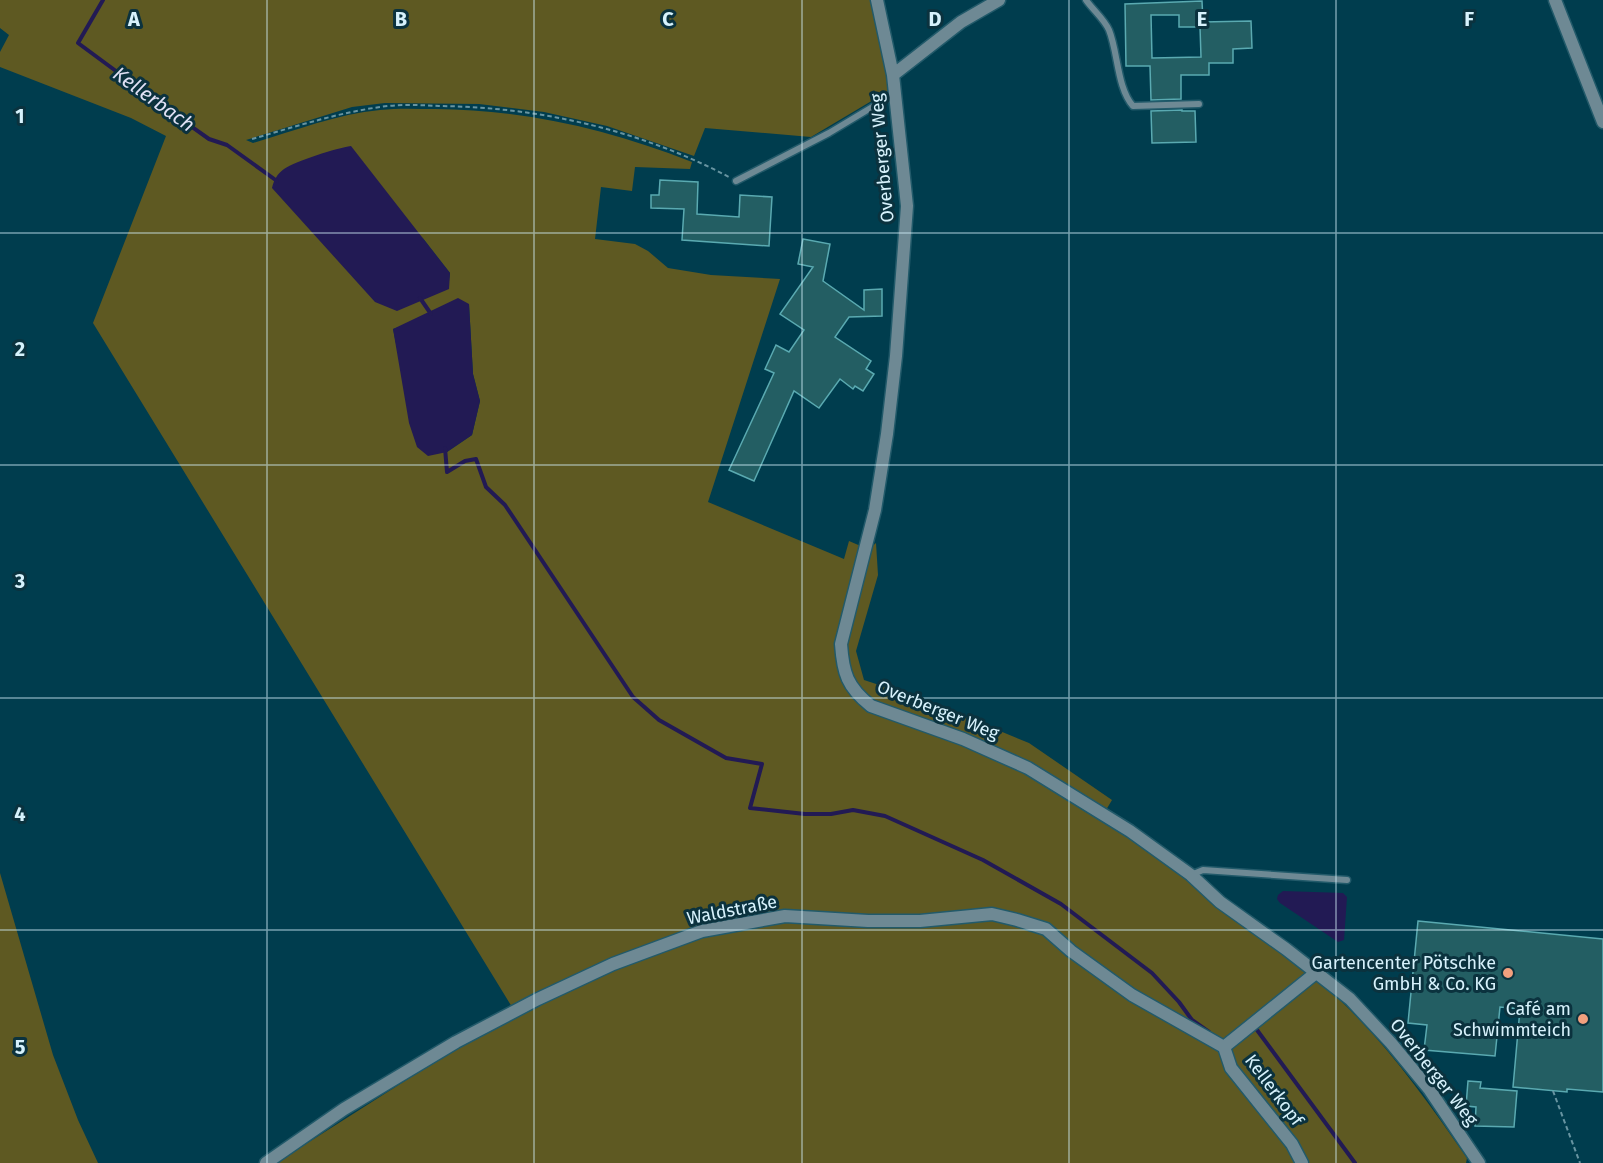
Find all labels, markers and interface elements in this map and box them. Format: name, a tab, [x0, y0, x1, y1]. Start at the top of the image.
text: A	[127, 7, 141, 31]
text: B	[395, 7, 407, 31]
text: C	[662, 7, 674, 31]
text: D	[928, 7, 942, 31]
text: E	[1197, 7, 1207, 31]
text: F	[1464, 7, 1474, 31]
water label: Kellerbach	[108, 61, 200, 137]
street label: Overberger Weg	[865, 92, 899, 224]
text: 1	[15, 104, 25, 128]
text: 2	[15, 337, 25, 361]
text: 3	[14, 569, 25, 593]
street label: Overberger Weg	[874, 676, 1003, 745]
text: 4	[14, 802, 26, 826]
street label: Waldstraße	[685, 890, 779, 930]
place label: Gartencenter Pötschke GmbH & Co. KG	[1312, 952, 1496, 995]
marker: Gartencenter Pötschke GmbH & Co. KG	[1501, 966, 1515, 980]
place label: Café am Schwimmteich	[1453, 998, 1571, 1041]
marker: Café am Schwimmteich	[1576, 1012, 1590, 1026]
street label: Overberger Weg	[1385, 1014, 1483, 1130]
text: 5	[15, 1035, 26, 1059]
street label: Kellerkopf	[1240, 1050, 1309, 1132]

